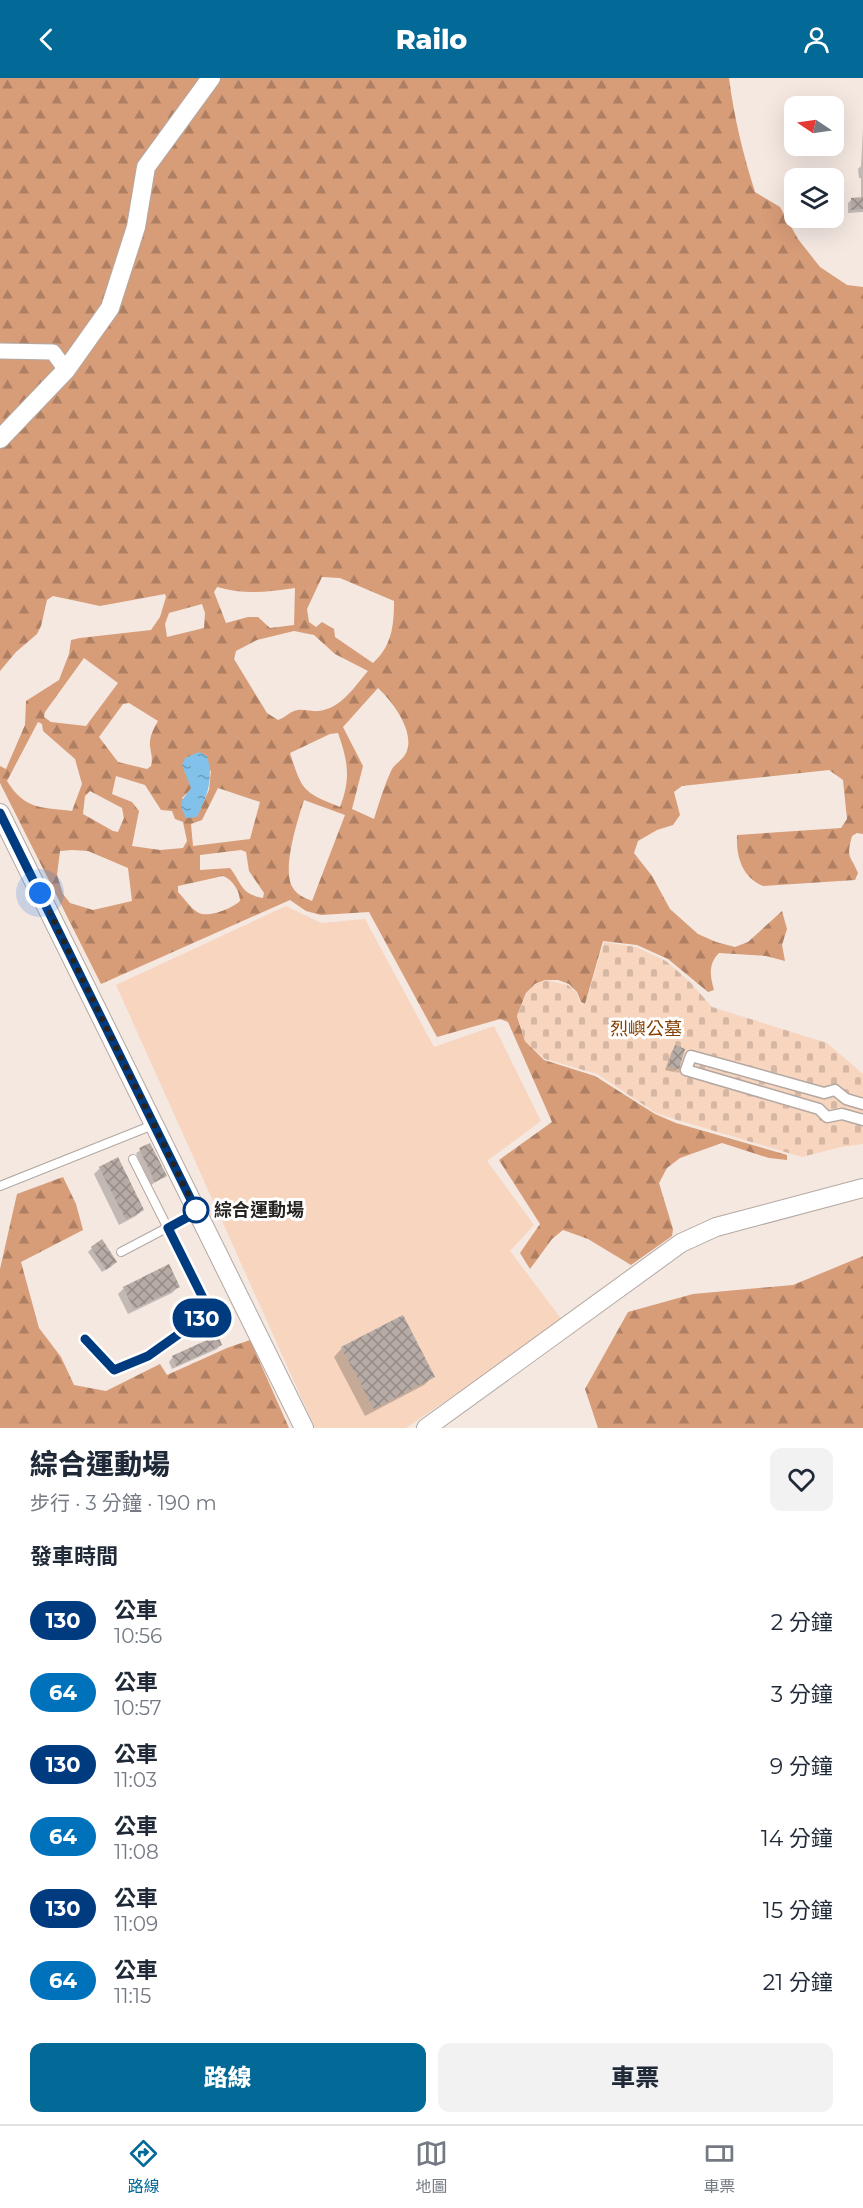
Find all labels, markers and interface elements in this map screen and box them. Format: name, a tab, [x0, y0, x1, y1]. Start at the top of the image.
icon: back	[30, 23, 63, 56]
text: Railo	[396, 23, 467, 56]
icon: person	[800, 23, 833, 56]
north arrow	[784, 96, 844, 156]
map controls	[784, 96, 844, 228]
button: layers	[784, 168, 844, 228]
your location	[25, 878, 55, 908]
park label: 烈嶼公墓	[610, 1018, 682, 1040]
marker: 綜合運動場	[183, 1197, 209, 1223]
place label: 綜合運動場	[214, 1199, 304, 1221]
line badge: 130	[168, 1298, 236, 1338]
text: 130	[185, 1306, 219, 1331]
text: 綜合運動場	[30, 1447, 170, 1481]
button: heart	[770, 1448, 833, 1511]
text: 步行 · 3 分鐘 · 190 m	[30, 1491, 217, 1515]
text: 發車時間	[30, 1543, 118, 1570]
text: 公車	[114, 1597, 158, 1624]
text: 130	[46, 1608, 80, 1633]
text: 2 分鐘	[771, 1609, 833, 1636]
text: 10:56	[114, 1624, 162, 1648]
text: 公車	[114, 1669, 158, 1696]
text: 64	[49, 1680, 77, 1705]
text: 3 分鐘	[771, 1681, 833, 1708]
text: 10:57	[114, 1696, 162, 1720]
text: 公車	[114, 1741, 158, 1768]
text: 130	[46, 1752, 80, 1777]
text: 9 分鐘	[770, 1753, 833, 1780]
text: 11:03	[114, 1768, 157, 1792]
text: 公車	[114, 1813, 158, 1840]
text: 64	[49, 1824, 77, 1849]
text: 14 分鐘	[761, 1825, 833, 1852]
text: 11:08	[114, 1840, 159, 1864]
text: 公車	[114, 1885, 158, 1912]
text: 130	[46, 1896, 80, 1921]
text: 15 分鐘	[763, 1897, 833, 1924]
text: 11:09	[114, 1912, 158, 1936]
text: 公車	[114, 1957, 158, 1984]
text: 64	[49, 1968, 77, 1993]
text: 21 分鐘	[763, 1969, 833, 1996]
text: 11:15	[114, 1984, 151, 2008]
button: 路線	[30, 2043, 426, 2112]
button: 車票	[438, 2043, 833, 2112]
tab: 路線	[127, 2137, 160, 2197]
tab: 地圖	[415, 2137, 448, 2197]
tab: 車票	[703, 2137, 736, 2197]

